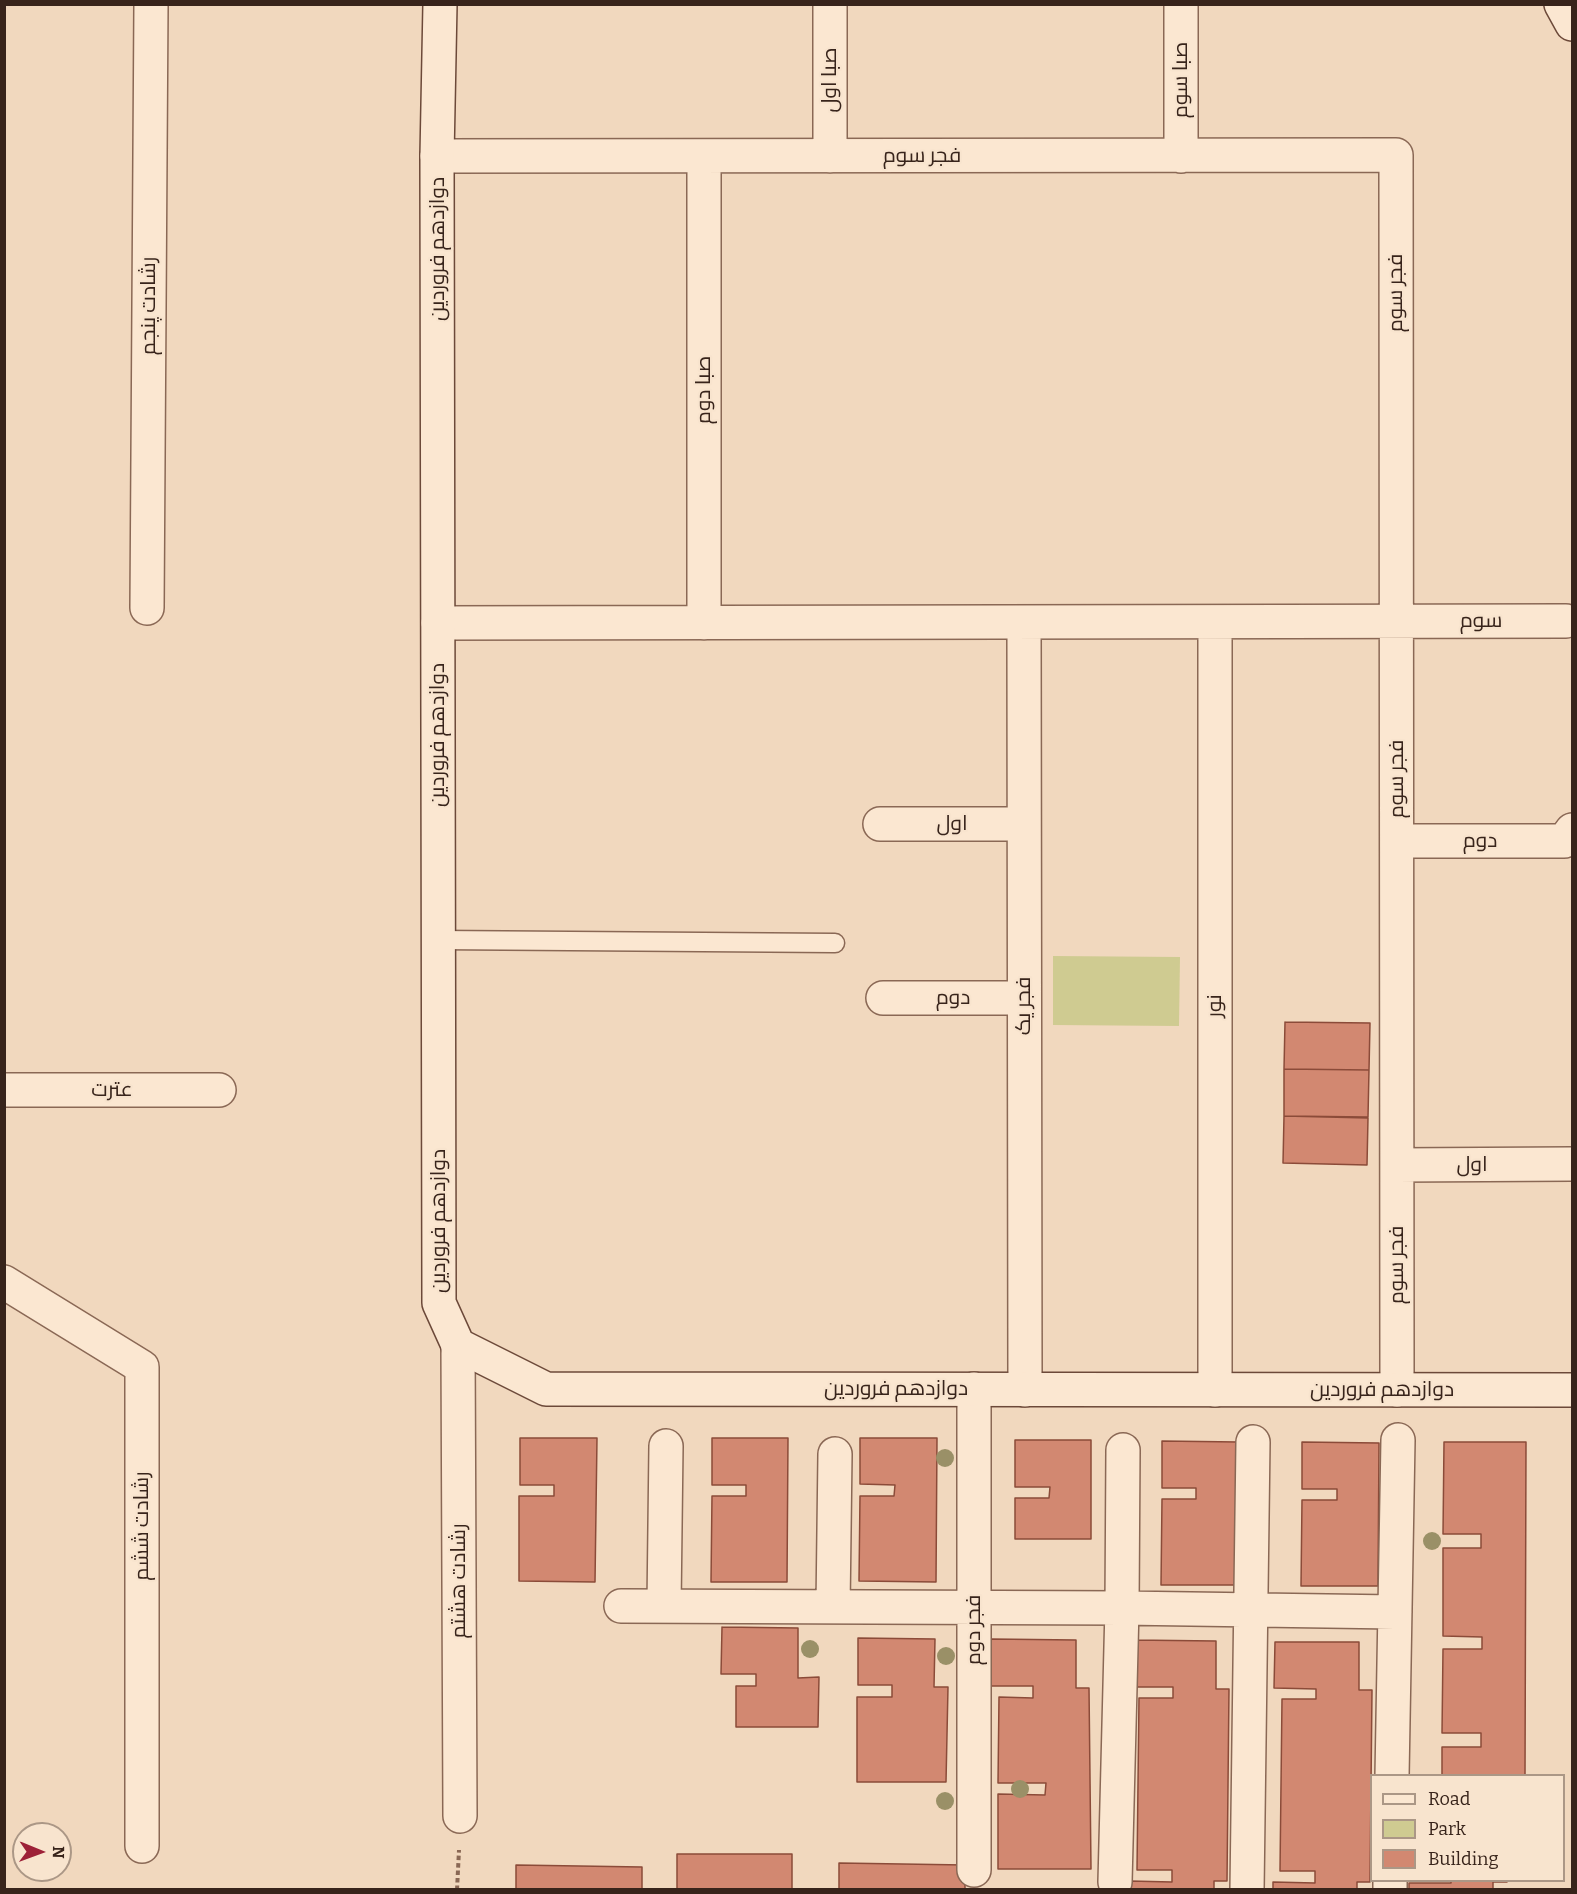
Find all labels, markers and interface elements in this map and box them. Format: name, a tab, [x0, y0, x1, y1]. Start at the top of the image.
street label: صبا سوم	[1168, 42, 1194, 118]
street label: صبا اول	[817, 48, 843, 112]
street label: فجر سوم	[883, 143, 961, 169]
street label: دوازدهم فروردین	[425, 177, 451, 321]
street label: فجر سوم	[1383, 254, 1409, 332]
street label: رشادت پنجم	[136, 257, 162, 355]
street label: صبا دوم	[691, 356, 717, 424]
street label: سوم	[1460, 608, 1502, 634]
street label: دوازدهم فروردین	[425, 663, 451, 807]
street label: فجر سوم	[1384, 740, 1410, 818]
street label: اول	[936, 811, 968, 837]
street label: دوم	[1463, 828, 1497, 854]
street label: فجر یک	[1011, 977, 1037, 1035]
street label: دوم	[936, 985, 970, 1011]
street label: نور	[1202, 994, 1228, 1018]
street label: عترت	[91, 1077, 133, 1103]
street label: دوازدهم فروردین	[426, 1149, 452, 1293]
street label: اول	[1456, 1152, 1488, 1178]
street label: فجر سوم	[1384, 1226, 1410, 1304]
street label: دوازدهم فروردین	[824, 1376, 968, 1402]
street label: دوازدهم فروردین	[1310, 1377, 1454, 1403]
street label: رشادت ششم	[129, 1471, 155, 1581]
street label: رشادت هشتم	[446, 1524, 472, 1638]
street label: فجر دوم	[961, 1595, 987, 1665]
legend	[1370, 1774, 1565, 1882]
text: Road	[1428, 1788, 1470, 1810]
text: Park	[1428, 1818, 1466, 1840]
north arrow	[12, 1822, 72, 1882]
text: N	[49, 1846, 68, 1859]
text: Building	[1428, 1848, 1499, 1870]

